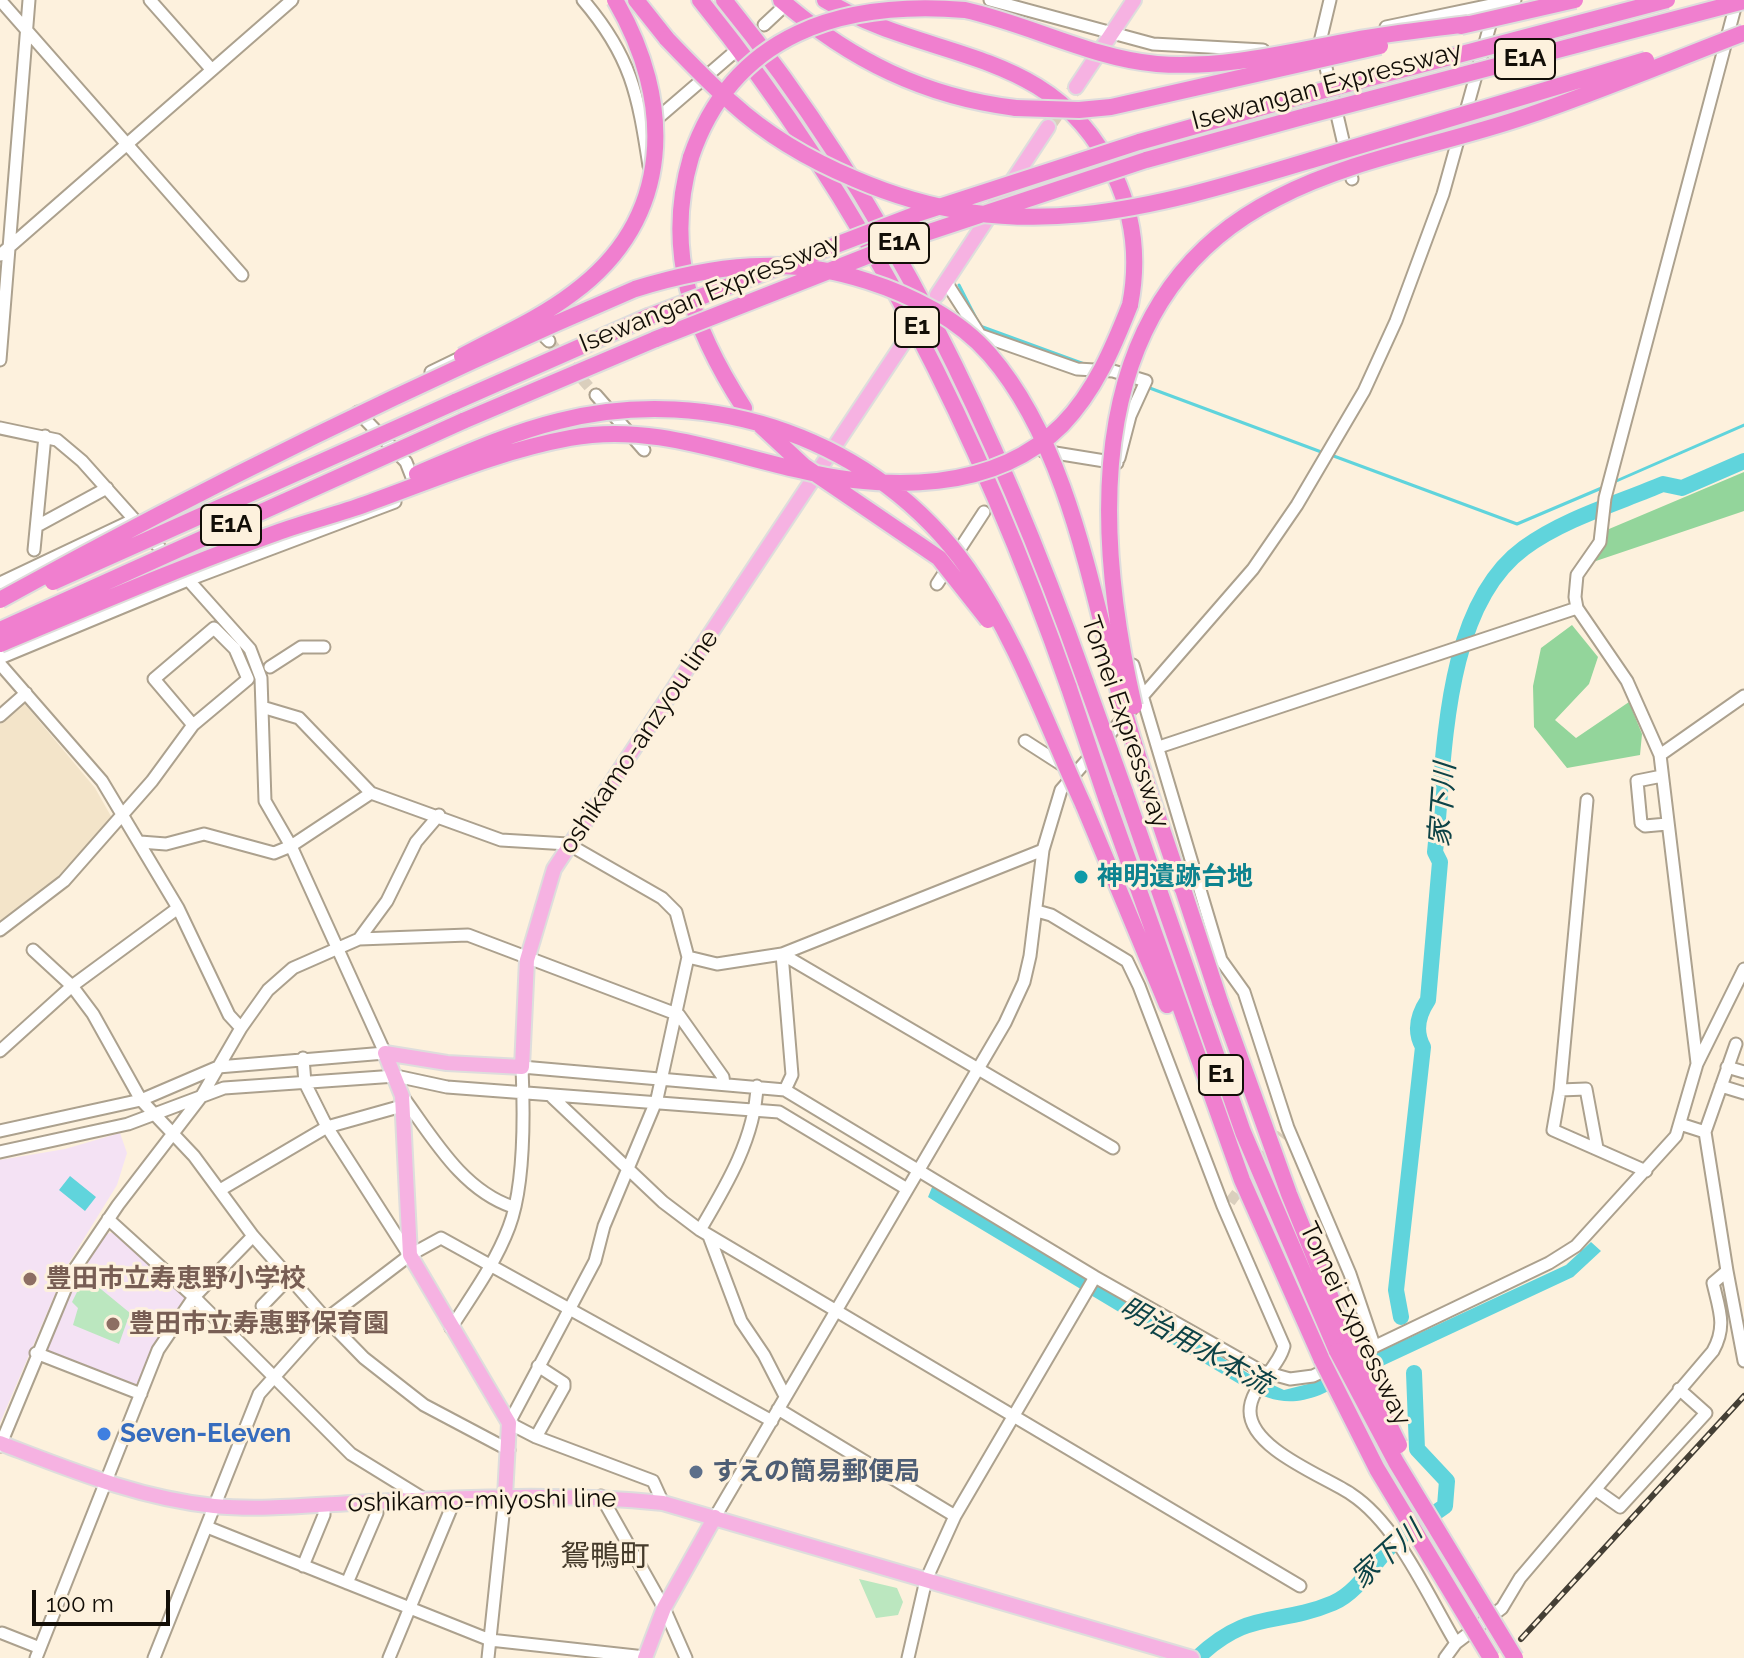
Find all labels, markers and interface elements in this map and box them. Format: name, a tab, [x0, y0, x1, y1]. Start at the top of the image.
street label: Isewangan Expressway	[1189, 35, 1465, 137]
road number: E1A	[1495, 39, 1555, 79]
road number: E1A	[869, 223, 929, 263]
street label: Isewangan Expressway	[575, 226, 845, 360]
road number: E1	[895, 307, 939, 347]
road number: E1A	[201, 505, 261, 545]
street label: Tomei Expressway	[1074, 612, 1176, 832]
street label: oshikamo-anzyou line	[552, 624, 726, 860]
water label: 家下川	[1423, 762, 1463, 848]
place label: 神明遺跡台地	[1097, 861, 1253, 893]
marker: 神明遺跡台地	[1072, 868, 1090, 886]
road number: E1	[1199, 1055, 1243, 1095]
street label: Tomei Expressway	[1292, 1217, 1418, 1431]
place label: 豊田市立寿恵野小学校	[46, 1263, 306, 1295]
marker: 豊田市立寿恵野小学校	[21, 1270, 39, 1288]
water label: 明治用水本流	[1113, 1291, 1277, 1401]
place label: 豊田市立寿惠野保育園	[129, 1308, 389, 1340]
marker: 豊田市立寿惠野保育園	[104, 1315, 122, 1333]
place label: Seven-Eleven	[120, 1418, 291, 1450]
marker: Seven-Eleven	[95, 1425, 113, 1443]
place label: すえの簡易郵便局	[712, 1456, 920, 1488]
marker: すえの簡易郵便局	[687, 1463, 705, 1481]
street label: oshikamo-miyoshi line	[347, 1483, 617, 1519]
water label: 家下川	[1345, 1514, 1429, 1596]
district label: 鴛鴨町	[560, 1539, 650, 1575]
scale bar	[36, 1574, 174, 1624]
text: 100 m	[46, 1589, 114, 1618]

